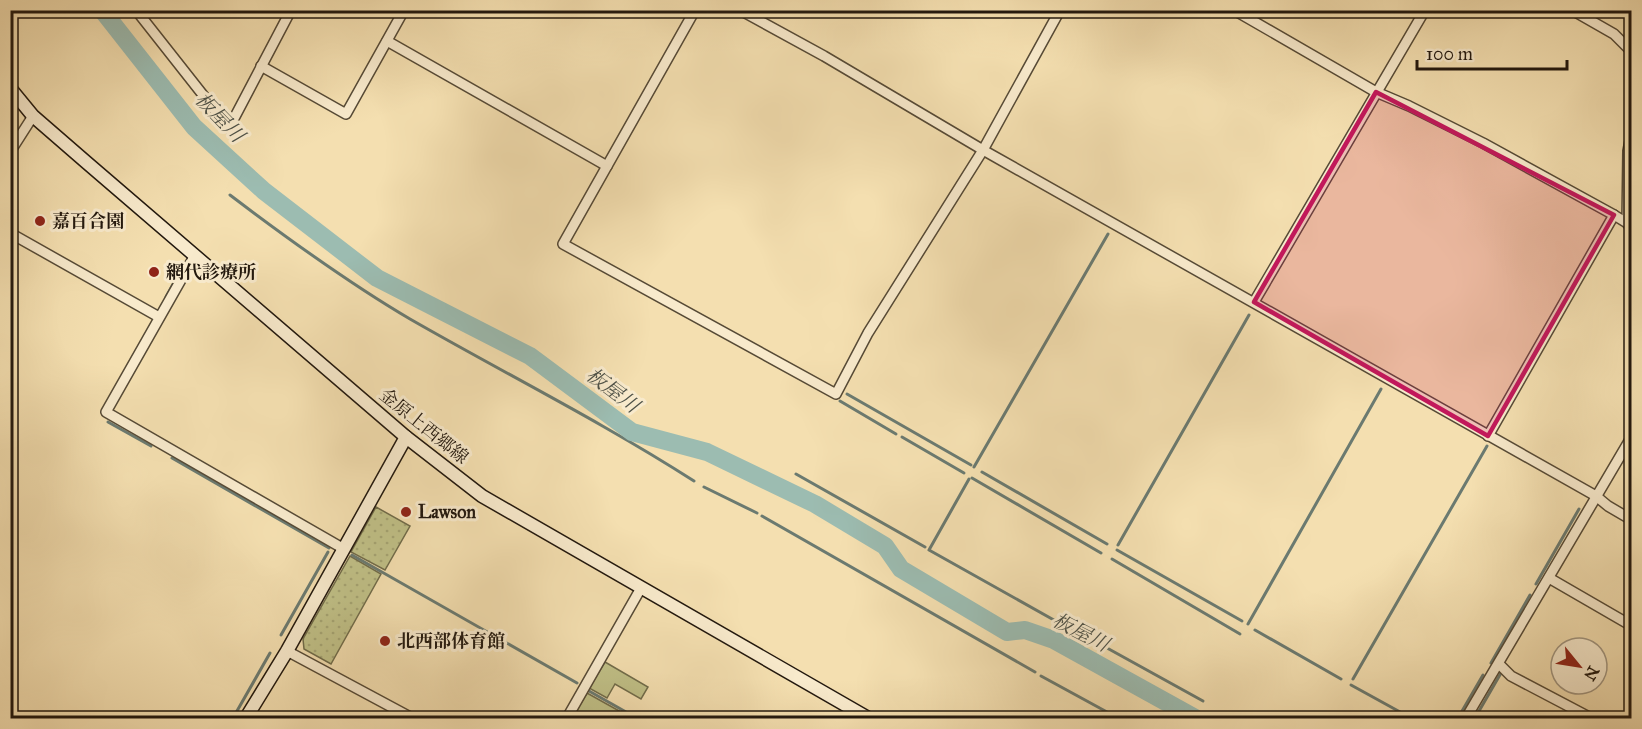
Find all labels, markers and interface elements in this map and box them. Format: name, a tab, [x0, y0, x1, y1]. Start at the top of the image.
scale bar	[1417, 33, 1567, 71]
text: 100 m	[1426, 43, 1473, 65]
water label: 板屋川	[191, 87, 251, 148]
place label: 嘉百合園	[52, 210, 124, 232]
marker: 嘉百合園	[33, 214, 47, 228]
place label: 網代診療所	[166, 261, 256, 283]
marker: 網代診療所	[147, 265, 161, 279]
water label: 板屋川	[582, 362, 646, 419]
street label: 金原上西郷線	[375, 383, 473, 469]
place label: Lawson	[418, 501, 476, 523]
marker: Lawson	[399, 505, 413, 519]
water label: 板屋川	[1049, 608, 1115, 657]
place label: 北西部体育館	[397, 630, 505, 652]
marker: 北西部体育館	[378, 634, 392, 648]
north arrow	[1549, 636, 1609, 696]
text: N	[1580, 663, 1603, 684]

